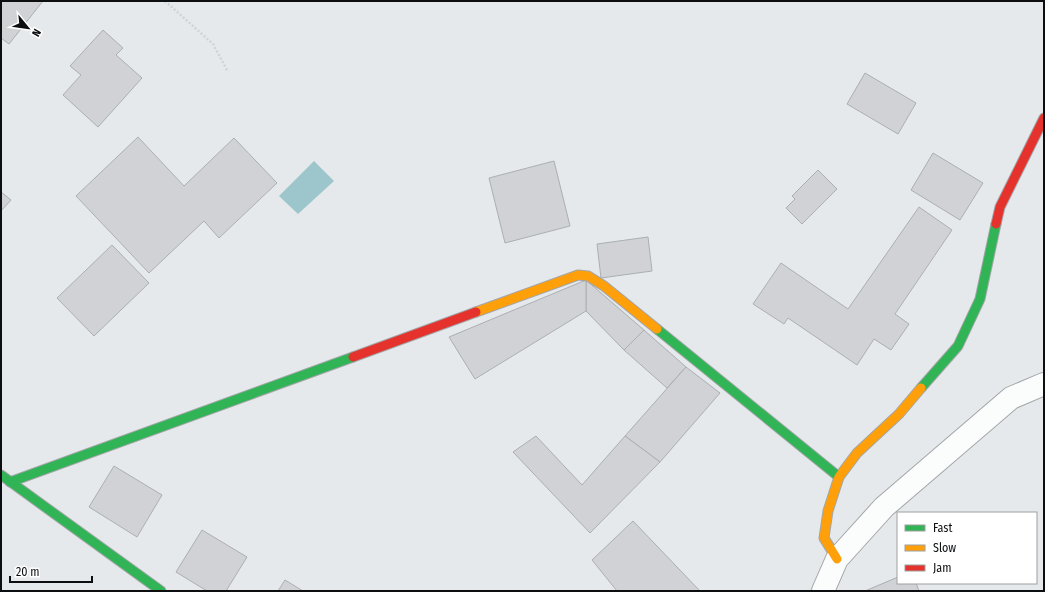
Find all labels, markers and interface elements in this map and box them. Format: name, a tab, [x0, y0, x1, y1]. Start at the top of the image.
north arrow	[8, 8, 48, 48]
text: N	[29, 27, 44, 39]
legend	[897, 512, 1037, 584]
text: Fast	[933, 521, 952, 535]
text: Slow	[933, 541, 956, 555]
scale bar	[10, 558, 92, 584]
text: Jam	[933, 561, 951, 575]
text: 20 m	[16, 565, 40, 579]

